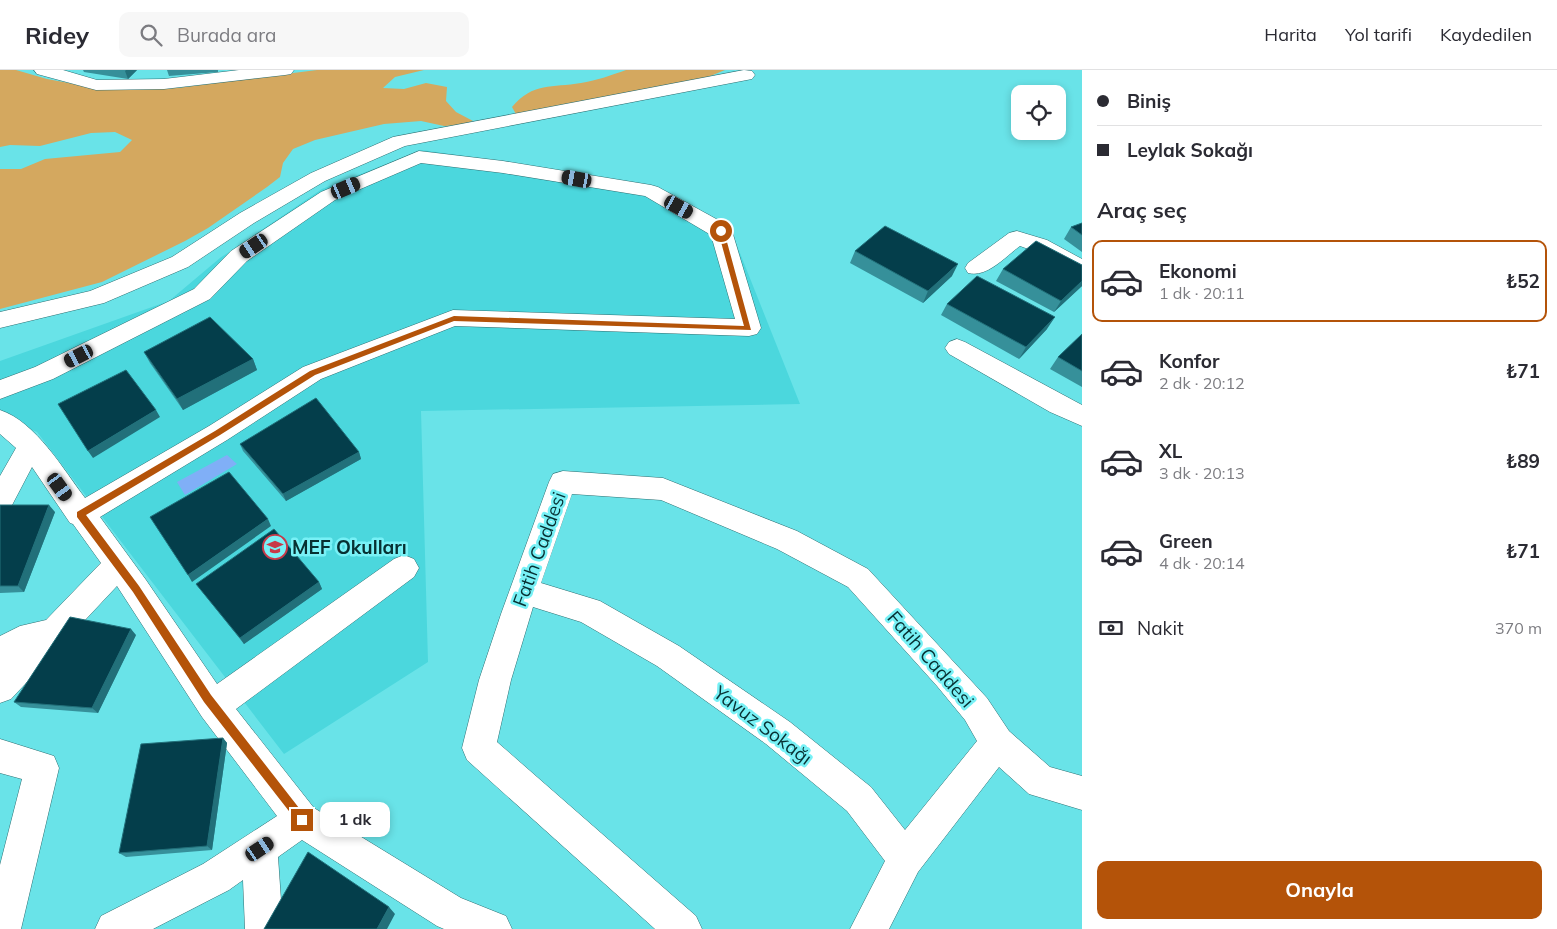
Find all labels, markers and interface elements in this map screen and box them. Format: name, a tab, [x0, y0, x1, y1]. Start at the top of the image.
search box	[119, 12, 469, 57]
text: Ridey	[25, 20, 89, 50]
icon: search	[137, 21, 165, 49]
text: Burada ara	[177, 23, 276, 47]
text: Harita	[1264, 23, 1317, 46]
text: Yol tarifi	[1345, 23, 1412, 46]
text: Kaydedilen	[1440, 23, 1532, 46]
map controls	[1011, 85, 1066, 140]
button: locate	[1011, 85, 1066, 140]
text: Biniş	[1127, 89, 1171, 113]
text: Leylak Sokağı	[1127, 138, 1253, 162]
car	[560, 169, 593, 189]
car	[329, 175, 362, 201]
car	[662, 193, 695, 221]
text: Araç seç	[1097, 196, 1187, 224]
route start	[710, 220, 732, 242]
car	[237, 231, 270, 261]
icon: car	[1099, 259, 1144, 304]
text: Ekonomi	[1159, 259, 1237, 283]
text: ₺52	[1506, 269, 1540, 293]
text: 1 dk · 20:11	[1159, 283, 1245, 303]
car	[62, 343, 95, 369]
icon: car	[1099, 349, 1144, 394]
text: Konfor	[1159, 349, 1220, 373]
text: ₺71	[1506, 359, 1540, 383]
text: 2 dk · 20:12	[1159, 373, 1245, 393]
icon: car	[1099, 439, 1144, 484]
text: XL	[1159, 439, 1182, 463]
text: ₺89	[1506, 449, 1540, 473]
text: 3 dk · 20:13	[1159, 463, 1245, 483]
car	[45, 470, 74, 504]
street label: Fatih Caddesi	[507, 488, 571, 610]
icon: car	[1099, 529, 1144, 574]
text: Green	[1159, 529, 1213, 553]
school or university icon: MEF Okulları	[262, 534, 288, 560]
place label: MEF Okulları	[292, 535, 407, 559]
text: ₺71	[1506, 539, 1540, 563]
text: 4 dk · 20:14	[1159, 553, 1245, 573]
street label: Fatih Caddesi	[883, 606, 979, 712]
icon: cash	[1097, 614, 1125, 642]
text: Nakit	[1137, 616, 1184, 640]
text: 370 m	[1495, 618, 1542, 638]
street label: Yavuz Sokağı	[708, 680, 817, 770]
callout: 1 dk	[320, 802, 390, 838]
route end	[291, 809, 313, 831]
text: 1 dk	[339, 809, 371, 829]
car	[243, 834, 276, 864]
button: Onayla	[1097, 861, 1542, 919]

